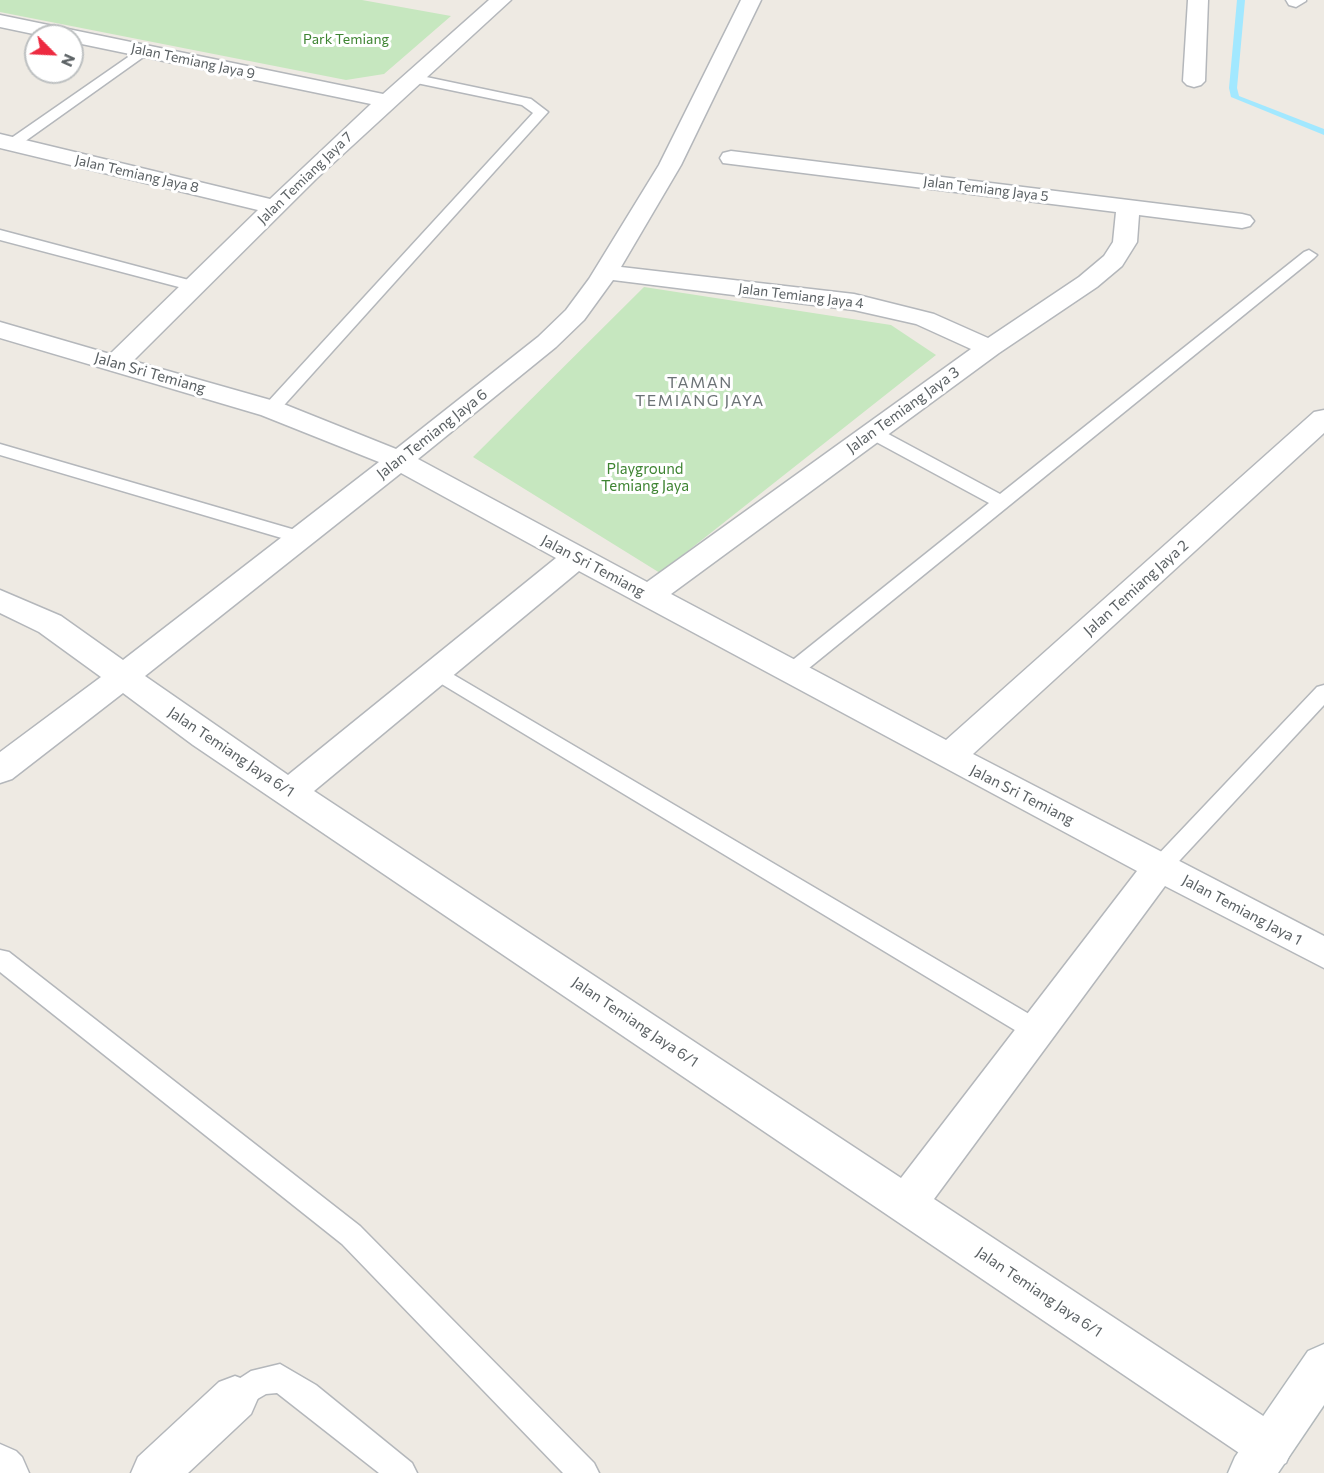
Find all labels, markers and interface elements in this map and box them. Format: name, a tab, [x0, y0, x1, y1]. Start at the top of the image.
north arrow	[24, 24, 84, 84]
park label: Park Temiang	[303, 31, 389, 47]
street label: Jalan Temiang Jaya 9	[129, 40, 257, 82]
text: N	[58, 51, 80, 70]
street label: Jalan Temiang Jaya 7	[254, 128, 356, 228]
street label: Jalan Temiang Jaya 8	[73, 152, 201, 196]
street label: Jalan Temiang Jaya 5	[922, 173, 1050, 205]
street label: Jalan Temiang Jaya 4	[737, 280, 865, 312]
street label: Jalan Sri Temiang	[92, 349, 208, 397]
street label: Jalan Temiang Jaya 3	[843, 363, 963, 457]
district label: TAMAN TEMIANG JAYA	[635, 373, 765, 411]
street label: Jalan Temiang Jaya 6	[373, 385, 491, 483]
park label: Playground Temiang Jaya	[601, 460, 689, 495]
street label: Jalan Sri Temiang	[538, 531, 648, 601]
street label: Jalan Temiang Jaya 2	[1080, 536, 1192, 640]
street label: Jalan Temiang Jaya 6/1	[164, 703, 298, 801]
street label: Jalan Sri Temiang	[967, 761, 1077, 829]
street label: Jalan Temiang Jaya 1	[1179, 871, 1305, 949]
street label: Jalan Temiang Jaya 6/1	[568, 973, 702, 1071]
street label: Jalan Temiang Jaya 6/1	[972, 1243, 1106, 1341]

